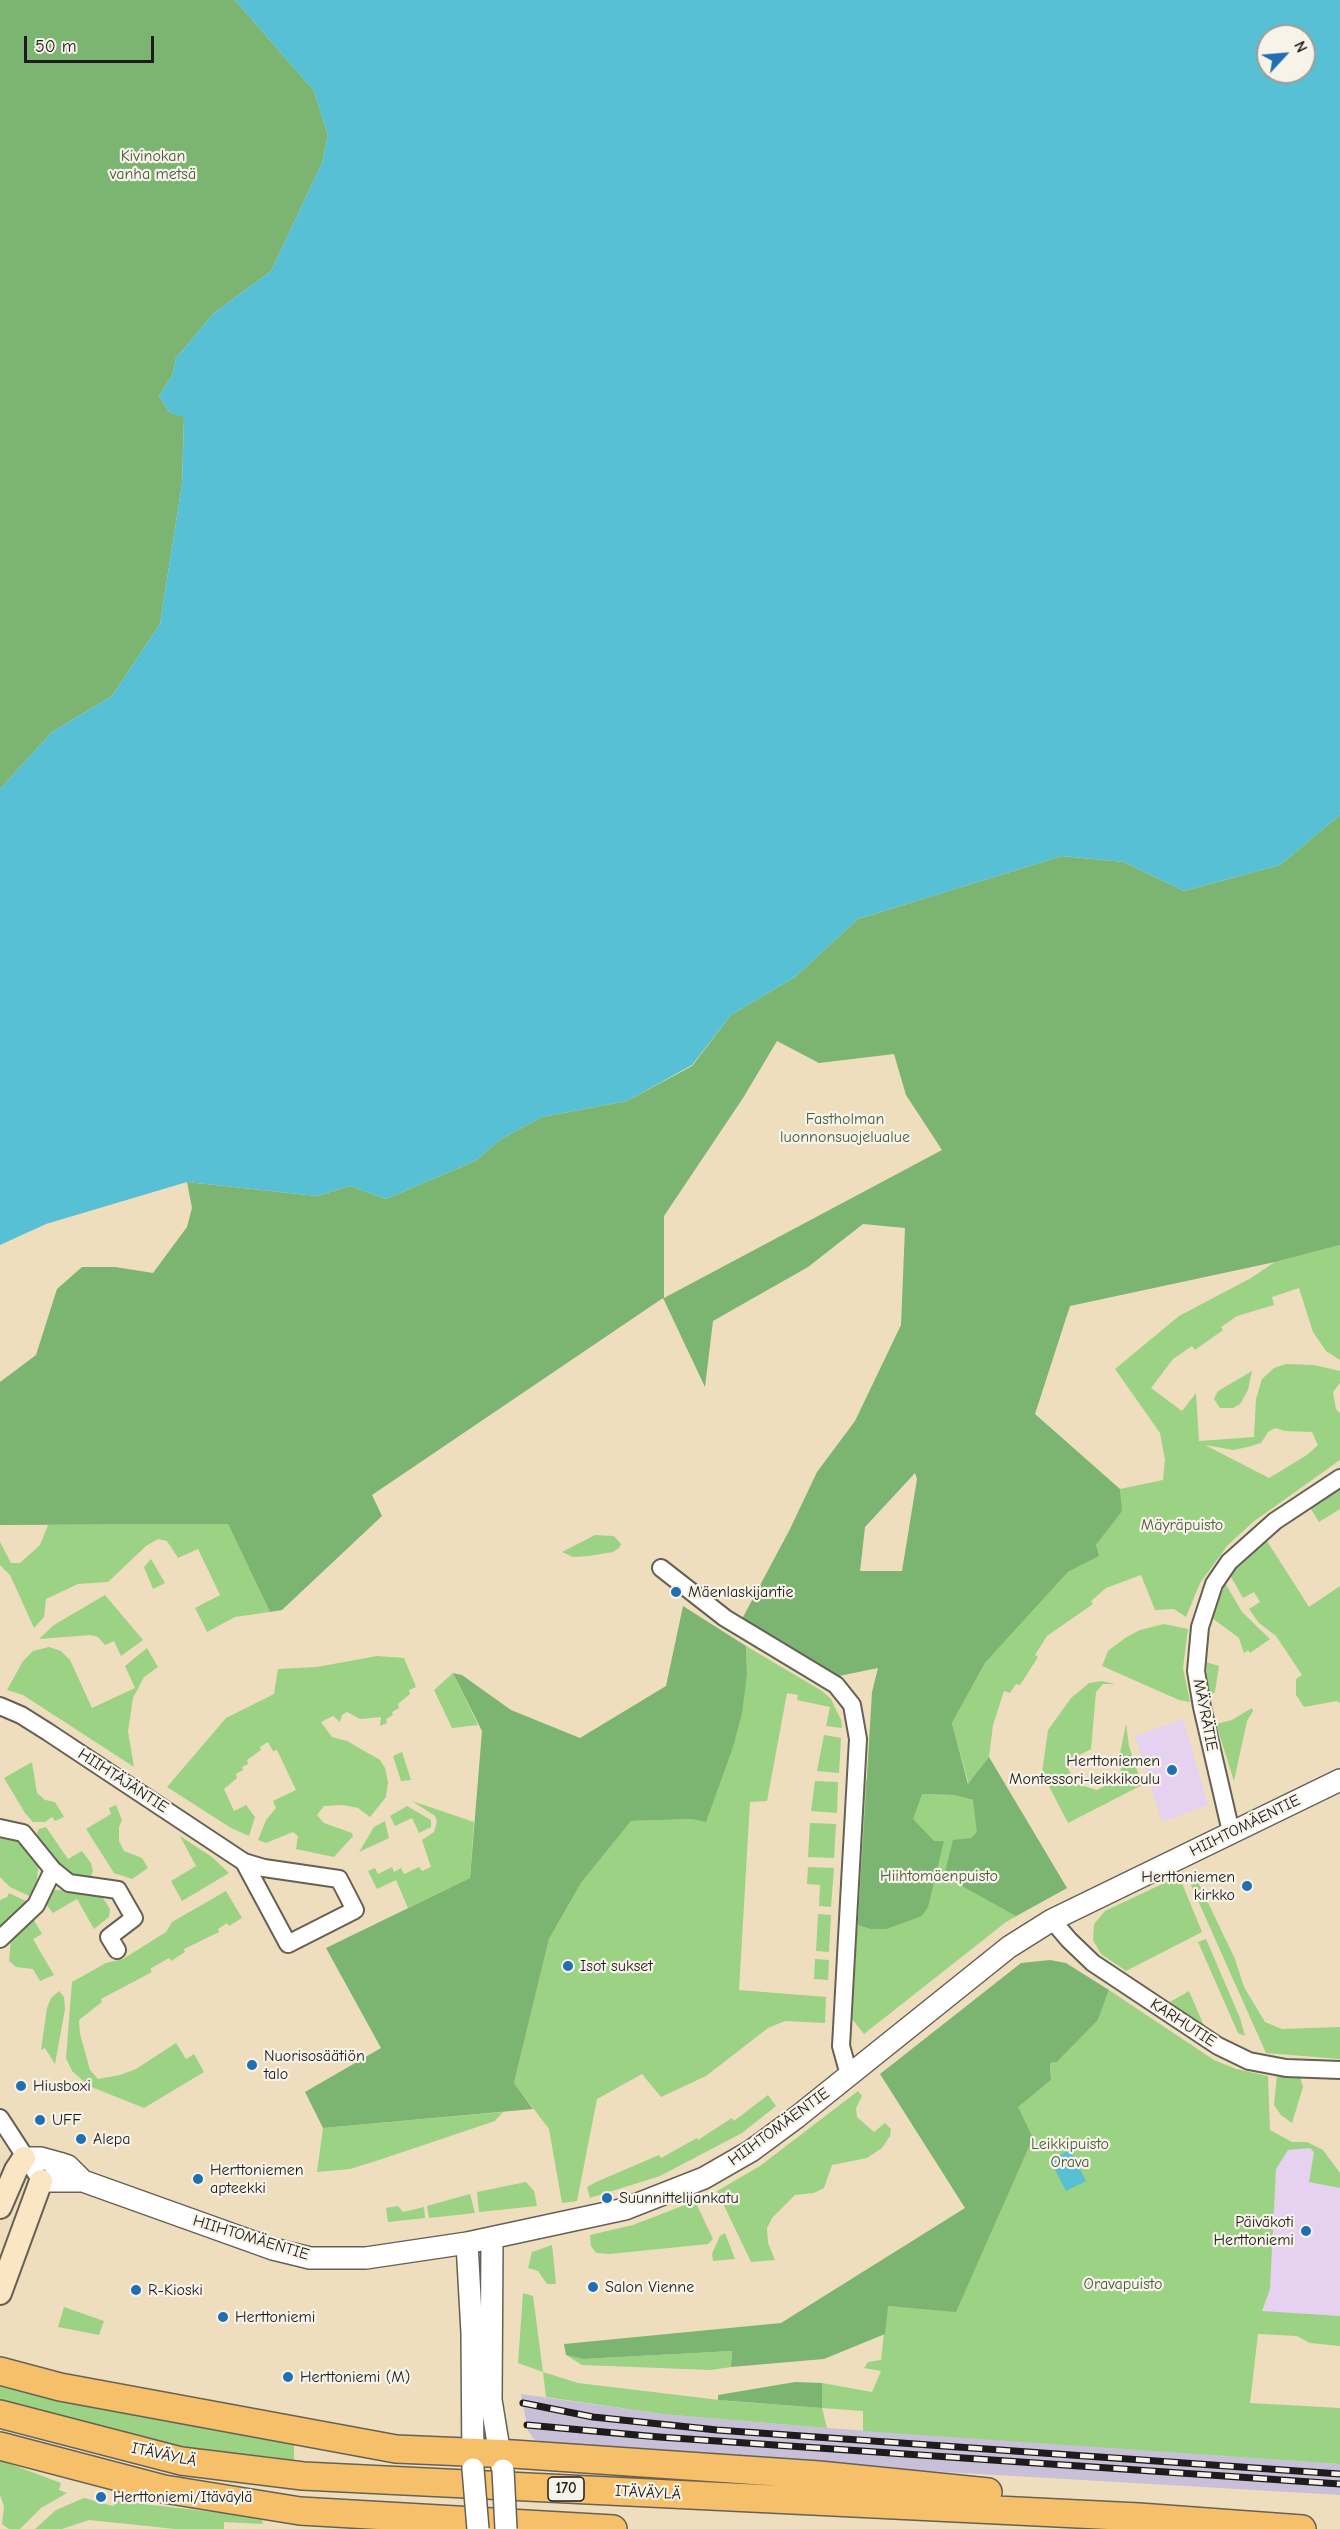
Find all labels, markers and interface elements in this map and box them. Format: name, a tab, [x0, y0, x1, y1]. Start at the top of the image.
scale bar	[27, 24, 158, 62]
north arrow	[1256, 24, 1316, 84]
text: 50 m	[35, 36, 77, 57]
text: N	[1290, 38, 1311, 56]
park label: Kivinokan vanha metsä	[110, 146, 196, 184]
park label: Fastholman luonnonsuojelualue	[780, 1109, 910, 1147]
park label: Mäyräpuisto	[1141, 1515, 1223, 1535]
place label: Mäenlaskijantie	[688, 1582, 793, 1602]
marker: Mäenlaskijantie	[669, 1585, 683, 1599]
street label: MÄYRÄTIE	[1189, 1677, 1221, 1753]
street label: HIIHTÄJÄNTIE	[74, 1745, 172, 1817]
place label: Herttoniemen Montessori-leikkikoulu	[1009, 1751, 1160, 1789]
marker: Herttoniemen Montessori-leikkikoulu	[1165, 1763, 1179, 1777]
street label: HIIHTOMÄENTIE	[1187, 1791, 1303, 1861]
park label: Hiihtomäenpuisto	[880, 1866, 998, 1886]
place label: Herttoniemen kirkko	[1141, 1867, 1235, 1905]
marker: Herttoniemen kirkko	[1240, 1879, 1254, 1893]
place label: Isot sukset	[580, 1956, 653, 1976]
marker: Isot sukset	[561, 1959, 575, 1973]
street label: KARHUTIE	[1146, 1995, 1220, 2051]
place label: Nuorisosäätiön talo	[264, 2046, 365, 2084]
marker: Nuorisosäätiön talo	[245, 2058, 259, 2072]
place label: Hiusboxi	[33, 2076, 91, 2096]
marker: Hiusboxi	[14, 2079, 28, 2093]
street label: HIIHTOMÄENTIE	[725, 2084, 833, 2170]
place label: UFF	[52, 2110, 82, 2130]
marker: UFF	[33, 2113, 47, 2127]
place label: Alepa	[93, 2129, 131, 2149]
marker: Alepa	[74, 2132, 88, 2146]
park label: Leikkipuisto Orava	[1031, 2134, 1109, 2172]
place label: Herttoniemen apteekki	[210, 2160, 304, 2198]
marker: Herttoniemen apteekki	[191, 2172, 205, 2186]
place label: Suunnittelijankatu	[619, 2188, 739, 2208]
marker: Suunnittelijankatu	[600, 2191, 614, 2205]
street label: HIIHTOMÄENTIE	[191, 2211, 311, 2265]
place label: Päiväkoti Herttoniemi	[1214, 2212, 1294, 2250]
marker: Päiväkoti Herttoniemi	[1299, 2224, 1313, 2238]
park label: Oravapuisto	[1084, 2274, 1162, 2294]
place label: Salon Vienne	[605, 2277, 694, 2297]
place label: R-Kioski	[148, 2280, 203, 2300]
marker: Salon Vienne	[586, 2280, 600, 2294]
marker: R-Kioski	[129, 2283, 143, 2297]
place label: Herttoniemi	[235, 2307, 315, 2327]
marker: Herttoniemi	[216, 2310, 230, 2324]
place label: Herttoniemi (M)	[300, 2367, 410, 2387]
marker: Herttoniemi (M)	[281, 2370, 295, 2384]
street label: ITÄVÄYLÄ	[130, 2439, 198, 2471]
road number: 170	[548, 2477, 584, 2501]
street label: ITÄVÄYLÄ	[615, 2482, 681, 2504]
place label: Herttoniemi/Itäväylä	[113, 2487, 253, 2507]
marker: Herttoniemi/Itäväylä	[94, 2490, 108, 2504]

